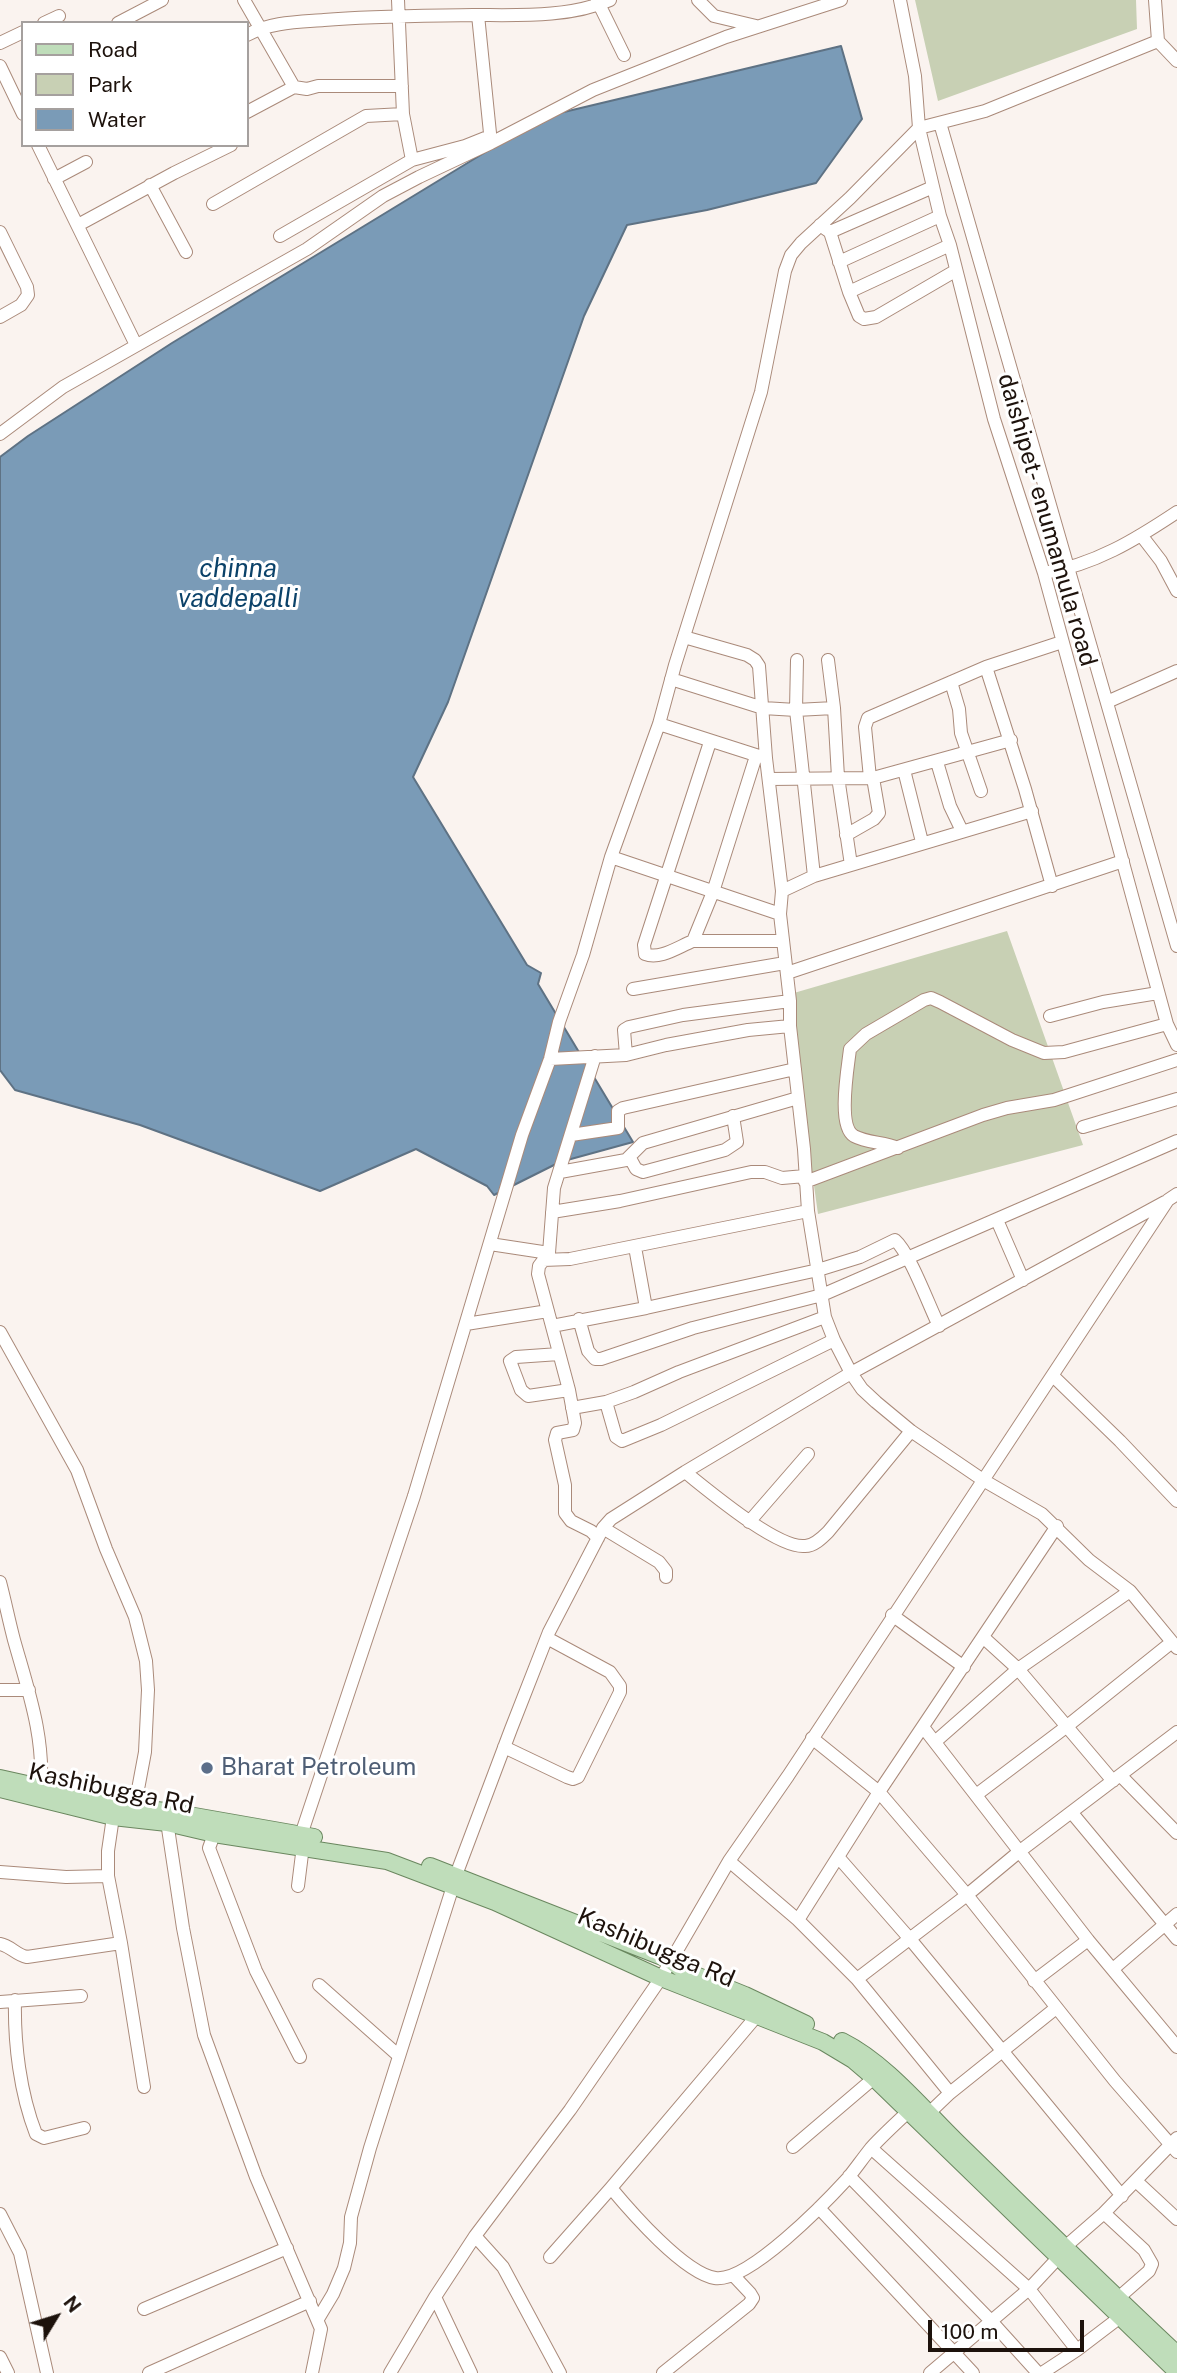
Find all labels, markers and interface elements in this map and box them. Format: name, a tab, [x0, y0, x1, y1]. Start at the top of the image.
legend	[21, 21, 248, 147]
text: Road	[88, 37, 138, 62]
text: Park	[88, 72, 133, 97]
text: Water	[88, 107, 146, 132]
street label: daishipet- enumamula road	[991, 370, 1103, 670]
water label: chinna vaddepalli	[178, 553, 298, 614]
place label: Bharat Petroleum	[221, 1754, 416, 1782]
street label: Kashibugga Rd	[26, 1757, 196, 1821]
marker: Bharat Petroleum	[199, 1760, 215, 1776]
street label: Kashibugga Rd	[573, 1902, 739, 1994]
north arrow	[21, 2282, 91, 2352]
text: N	[59, 2291, 86, 2317]
scale bar	[932, 2306, 1088, 2350]
text: 100 m	[941, 2319, 998, 2344]

